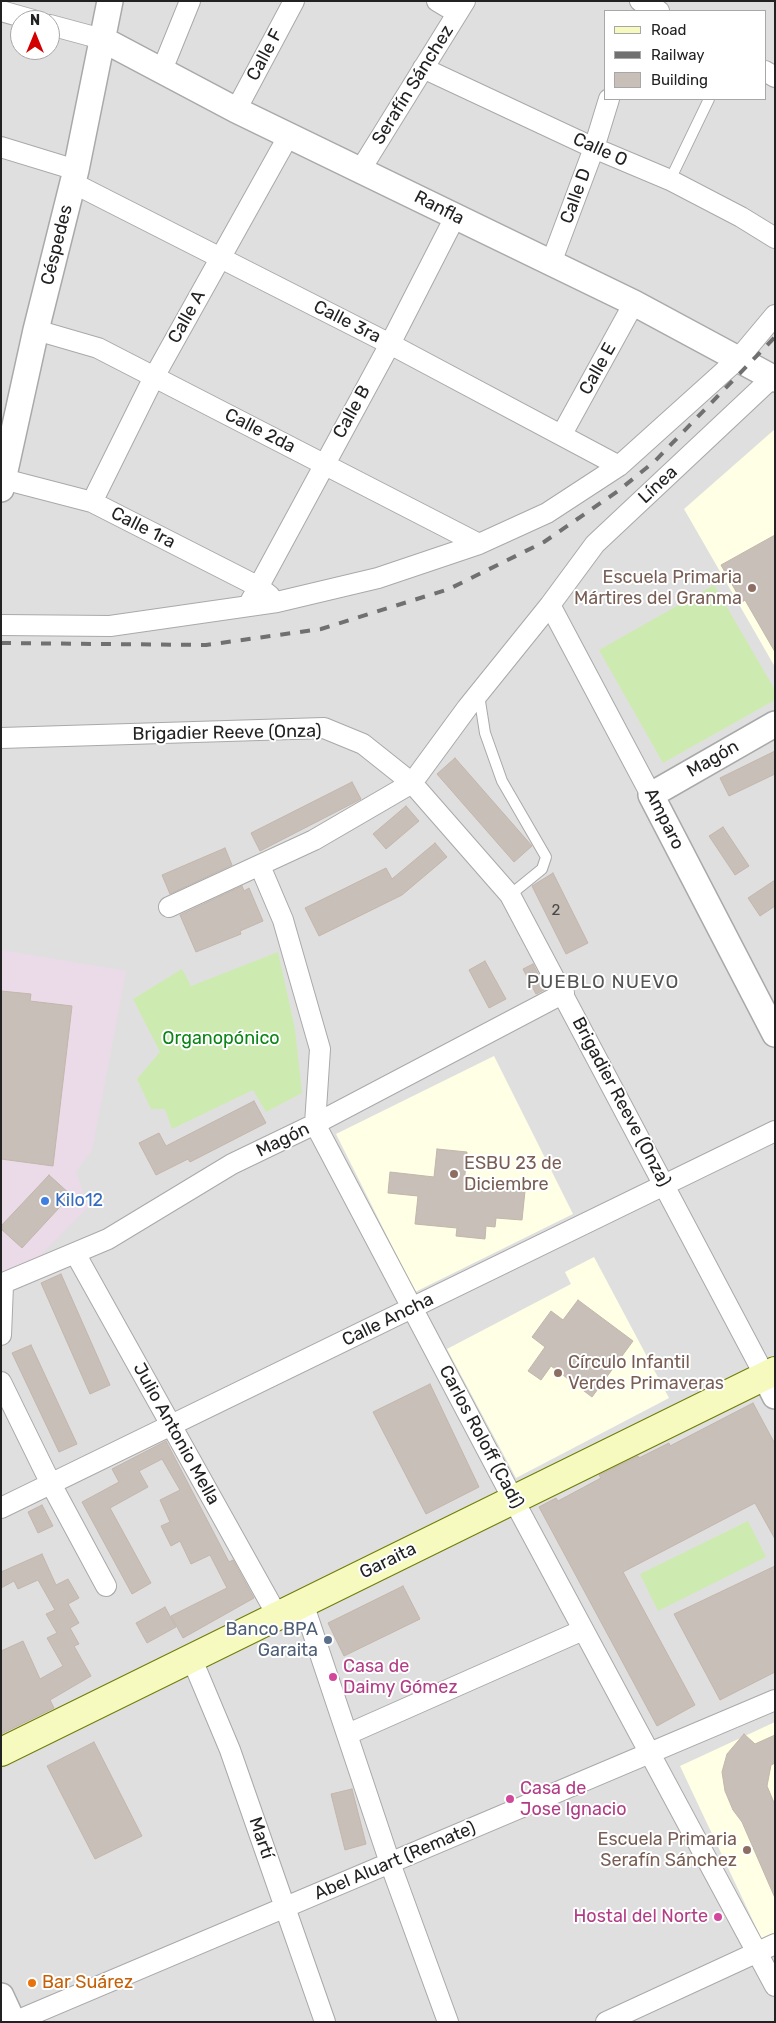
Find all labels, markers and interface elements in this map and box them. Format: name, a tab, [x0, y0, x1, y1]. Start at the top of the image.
north arrow	[10, 10, 60, 60]
legend	[604, 10, 766, 100]
text: N	[30, 12, 40, 29]
street label: Serafín Sánchez	[368, 21, 458, 149]
text: Road	[651, 21, 687, 39]
street label: Calle F	[242, 25, 288, 85]
text: Railway	[651, 46, 705, 64]
text: Building	[651, 71, 708, 89]
street label: Calle O	[569, 128, 631, 172]
street label: Calle D	[556, 165, 596, 227]
street label: Ranfla	[410, 186, 468, 230]
street label: Céspedes	[37, 203, 77, 287]
street label: Calle A	[164, 287, 210, 347]
street label: Calle 3ra	[310, 296, 384, 348]
street label: Calle E	[575, 339, 621, 399]
street label: Calle B	[329, 382, 375, 442]
street label: Calle 2da	[221, 404, 299, 458]
street label: Línea	[634, 462, 682, 508]
street label: Calle 1ra	[107, 503, 179, 553]
place label: Escuela Primaria Mártires del Granma	[574, 567, 742, 610]
marker: Escuela Primaria Mártires del Granma	[746, 582, 758, 594]
street label: Brigadier Reeve (Onza)	[132, 721, 322, 745]
street label: Magón	[683, 736, 743, 782]
street label: Amparo	[639, 785, 689, 853]
house number: 2	[552, 902, 560, 920]
district label: PUEBLO NUEVO	[525, 972, 681, 994]
street label: Brigadier Reeve (Onza)	[567, 1013, 675, 1191]
park label: Organopónico	[162, 1028, 280, 1050]
street label: Magón	[253, 1118, 313, 1162]
place label: ESBU 23 de Diciembre	[464, 1153, 562, 1196]
marker: ESBU 23 de Diciembre	[448, 1168, 460, 1180]
place label: Kilo12	[55, 1190, 103, 1212]
marker: Kilo12	[39, 1195, 51, 1207]
street label: Calle Ancha	[339, 1289, 437, 1351]
place label: Círculo Infantil Verdes Primaveras	[568, 1352, 724, 1395]
street label: Julio Antonio Mella	[128, 1359, 224, 1509]
street label: Carlos Roloff (Cadí)	[434, 1362, 528, 1512]
marker: Círculo Infantil Verdes Primaveras	[552, 1367, 564, 1379]
street label: Garaita	[356, 1538, 420, 1584]
place label: Banco BPA Garaita	[226, 1619, 318, 1662]
marker: Banco BPA Garaita	[322, 1634, 334, 1646]
place label: Casa de Daimy Gómez	[343, 1656, 458, 1698]
marker: Casa de Daimy Gómez	[327, 1671, 339, 1683]
place label: Casa de Jose Ignacio	[520, 1778, 627, 1820]
marker: Casa de Jose Ignacio	[504, 1793, 516, 1805]
street label: Martí	[244, 1814, 278, 1862]
street label: Abel Aluart (Remate)	[311, 1817, 479, 1905]
place label: Escuela Primaria Serafín Sánchez	[598, 1829, 737, 1872]
marker: Escuela Primaria Serafín Sánchez	[741, 1844, 753, 1856]
place label: Hostal del Norte	[574, 1906, 708, 1928]
marker: Hostal del Norte	[712, 1911, 724, 1923]
place label: Bar Suárez	[42, 1972, 133, 1994]
marker: Bar Suárez	[26, 1977, 38, 1989]

